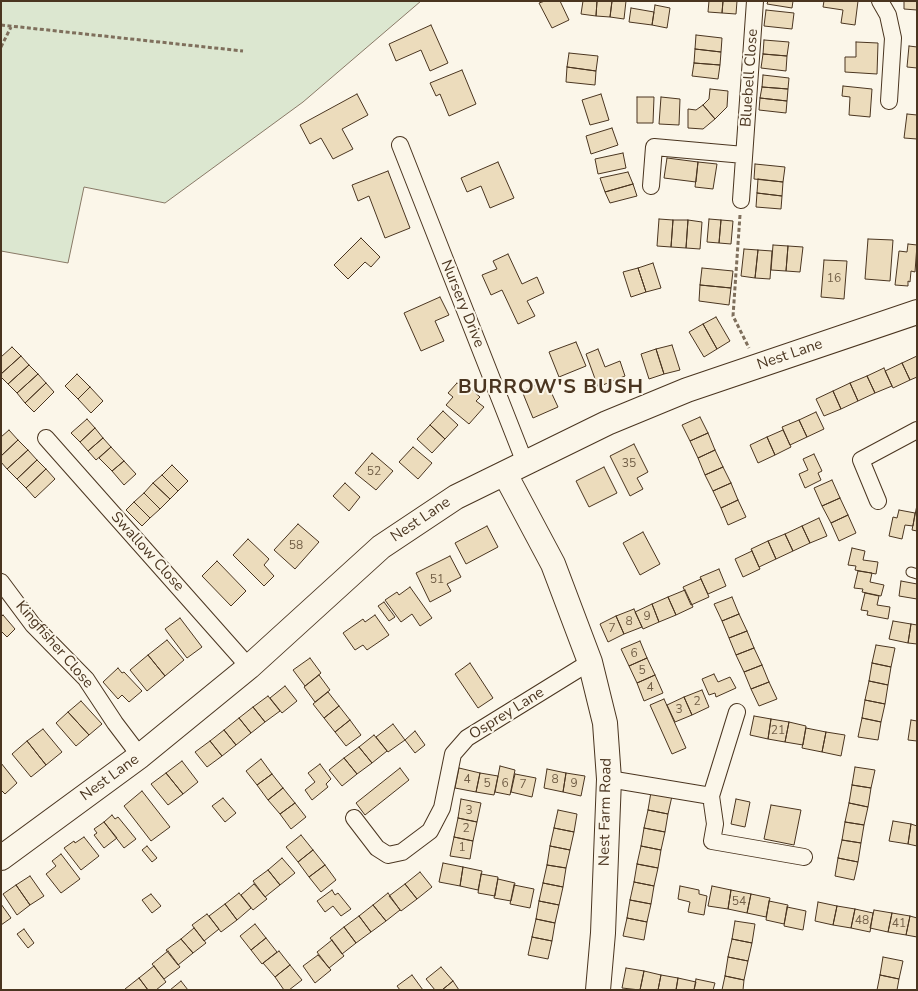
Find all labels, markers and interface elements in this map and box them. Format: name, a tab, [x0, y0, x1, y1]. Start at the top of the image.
street label: Bluebell Close	[738, 28, 762, 128]
street label: Nursery Drive	[436, 258, 488, 350]
house number: 16	[827, 272, 841, 286]
street label: Nest Lane	[755, 335, 825, 375]
district label: BURROW'S BUSH	[456, 376, 646, 400]
house number: 35	[622, 457, 636, 471]
house number: 52	[367, 465, 381, 479]
street label: Nest Lane	[388, 494, 454, 546]
street label: Swallow Close	[107, 508, 187, 596]
house number: 58	[289, 539, 303, 553]
house number: 51	[430, 573, 444, 587]
street label: Kingfisher Close	[11, 598, 97, 692]
house number: 9	[643, 610, 651, 624]
house number: 8	[625, 615, 633, 629]
house number: 7	[608, 622, 616, 636]
house number: 6	[630, 647, 638, 661]
house number: 5	[638, 664, 646, 678]
house number: 4	[646, 681, 654, 695]
street label: Osprey Lane	[466, 684, 548, 744]
house number: 2	[693, 695, 701, 709]
house number: 3	[675, 703, 683, 717]
house number: 21	[771, 724, 785, 738]
street label: Nest Lane	[77, 751, 143, 805]
street label: Nest Farm Road	[596, 758, 616, 866]
house number: 4	[463, 773, 471, 787]
house number: 8	[551, 773, 559, 787]
house number: 5	[483, 777, 491, 791]
house number: 6	[501, 777, 509, 791]
house number: 9	[570, 777, 578, 791]
house number: 7	[519, 778, 527, 792]
house number: 3	[465, 804, 473, 818]
house number: 2	[462, 822, 470, 836]
house number: 1	[458, 841, 466, 855]
house number: 54	[732, 895, 746, 909]
house number: 48	[855, 914, 869, 928]
house number: 41	[892, 917, 906, 931]

